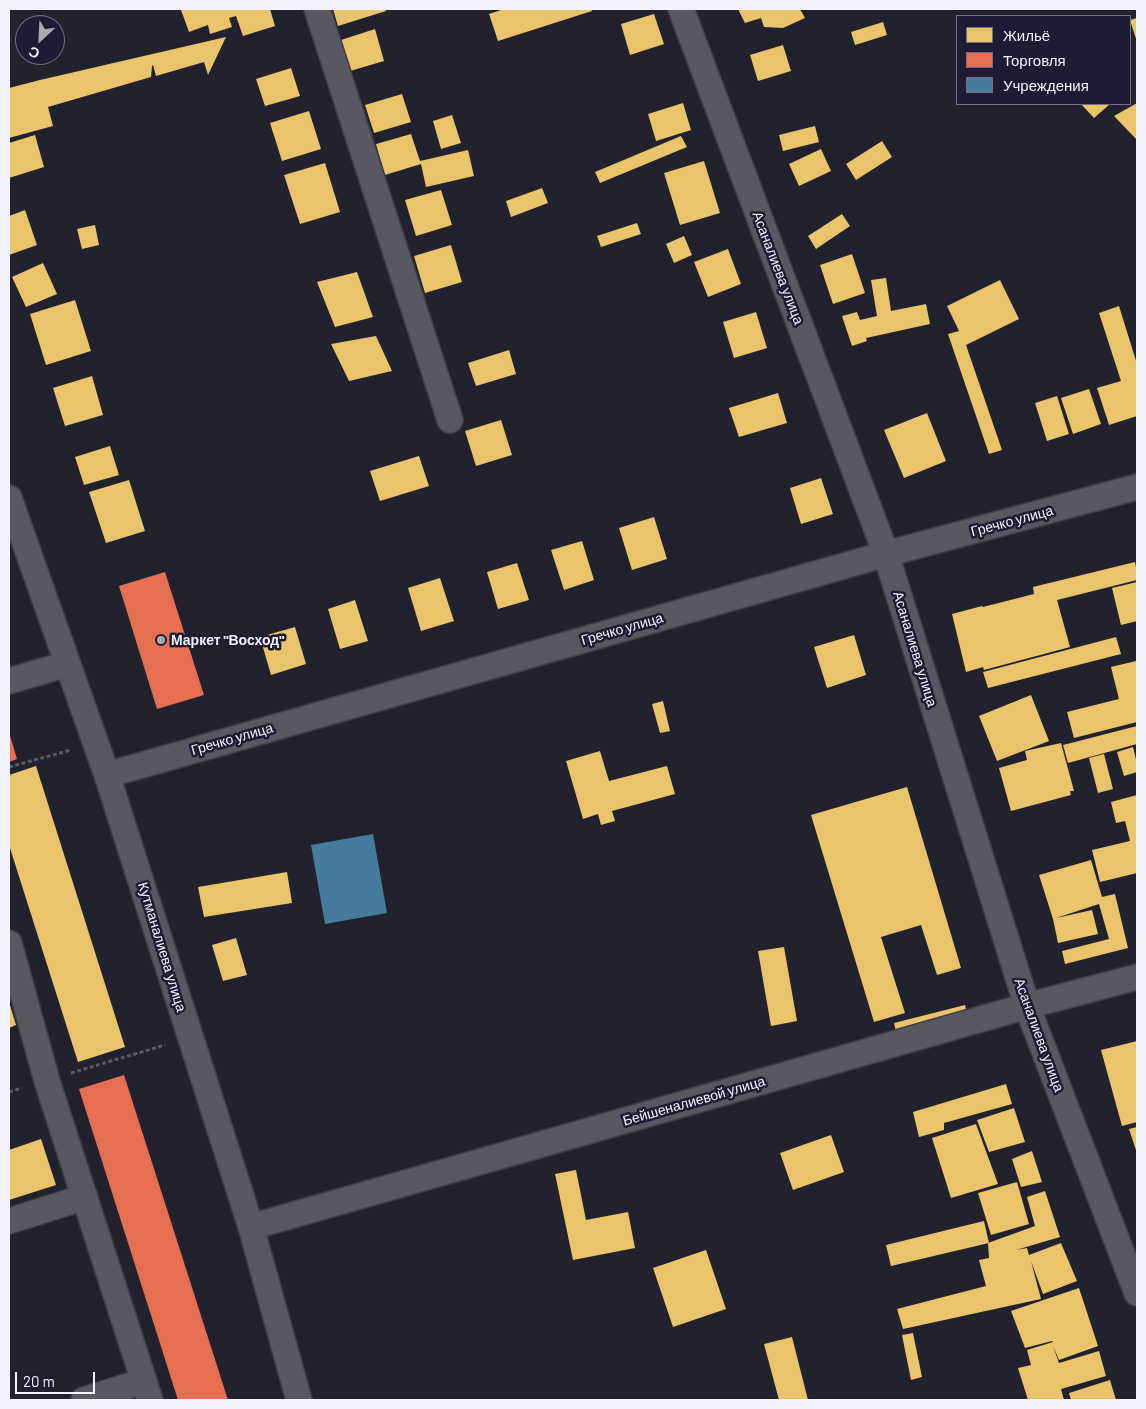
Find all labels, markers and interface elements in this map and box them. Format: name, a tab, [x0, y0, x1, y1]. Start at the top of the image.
north arrow	[15, 15, 65, 65]
legend	[956, 15, 1131, 105]
text: Жильё	[1003, 26, 1050, 44]
text: С	[26, 43, 42, 63]
text: Торговля	[1003, 51, 1066, 69]
text: Учреждения	[1003, 76, 1089, 94]
street label: Асаналиева улица	[749, 209, 807, 327]
street label: Гречко улица	[969, 502, 1055, 540]
street label: Асаналиева улица	[889, 589, 941, 709]
street label: Гречко улица	[579, 609, 665, 649]
place label: Маркет "Восход"	[171, 632, 284, 648]
marker: Маркет "Восход"	[155, 634, 167, 646]
street label: Гречко улица	[189, 719, 275, 759]
street label: Кутманалиева улица	[134, 880, 190, 1014]
street label: Асаналиева улица	[1011, 976, 1067, 1094]
street label: Бейшеналиевой улица	[621, 1073, 767, 1129]
scale bar	[18, 1362, 98, 1394]
text: 20 m	[23, 1372, 55, 1390]

